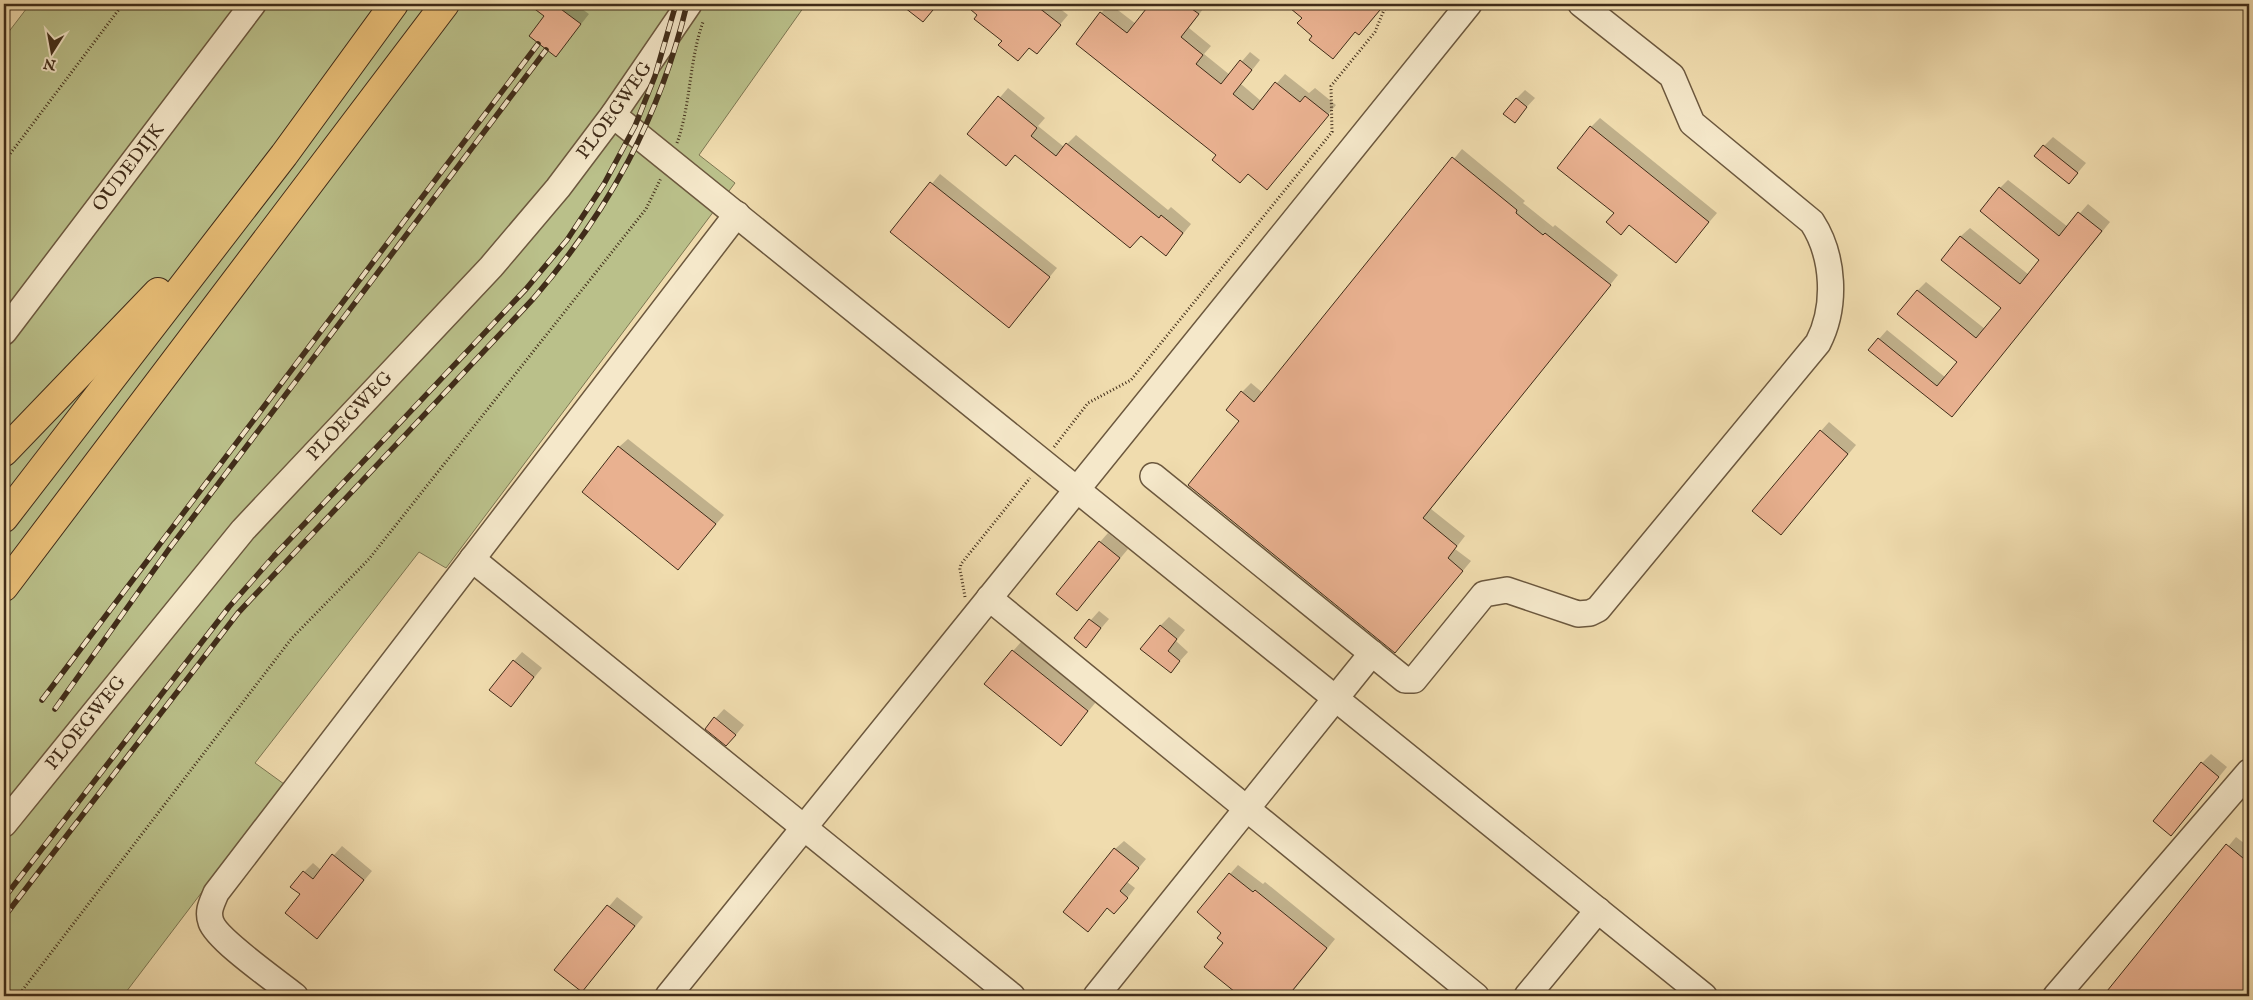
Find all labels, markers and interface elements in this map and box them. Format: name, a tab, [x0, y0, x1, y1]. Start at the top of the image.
north arrow	[28, 28, 78, 78]
text: N	[42, 54, 58, 74]
street label: PLOEGWEG	[572, 57, 658, 164]
street label: OUDEDIJK	[87, 119, 170, 217]
street label: PLOEGWEG	[302, 367, 398, 466]
street label: PLOEGWEG	[41, 671, 131, 775]

